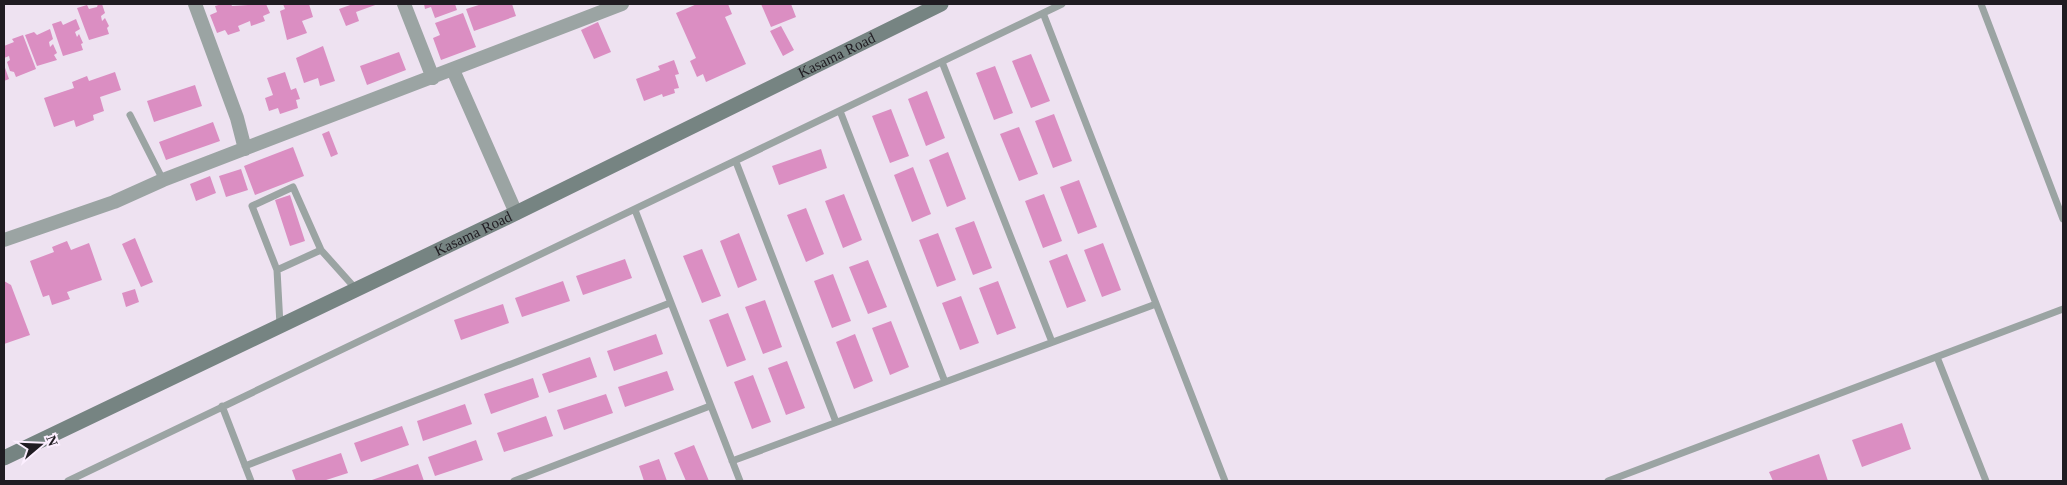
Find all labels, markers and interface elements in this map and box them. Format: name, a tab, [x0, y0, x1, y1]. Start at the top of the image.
street label: Kasama Road	[796, 29, 878, 81]
street label: Kasama Road	[432, 208, 515, 259]
north arrow	[15, 420, 65, 470]
text: N	[43, 434, 61, 448]

